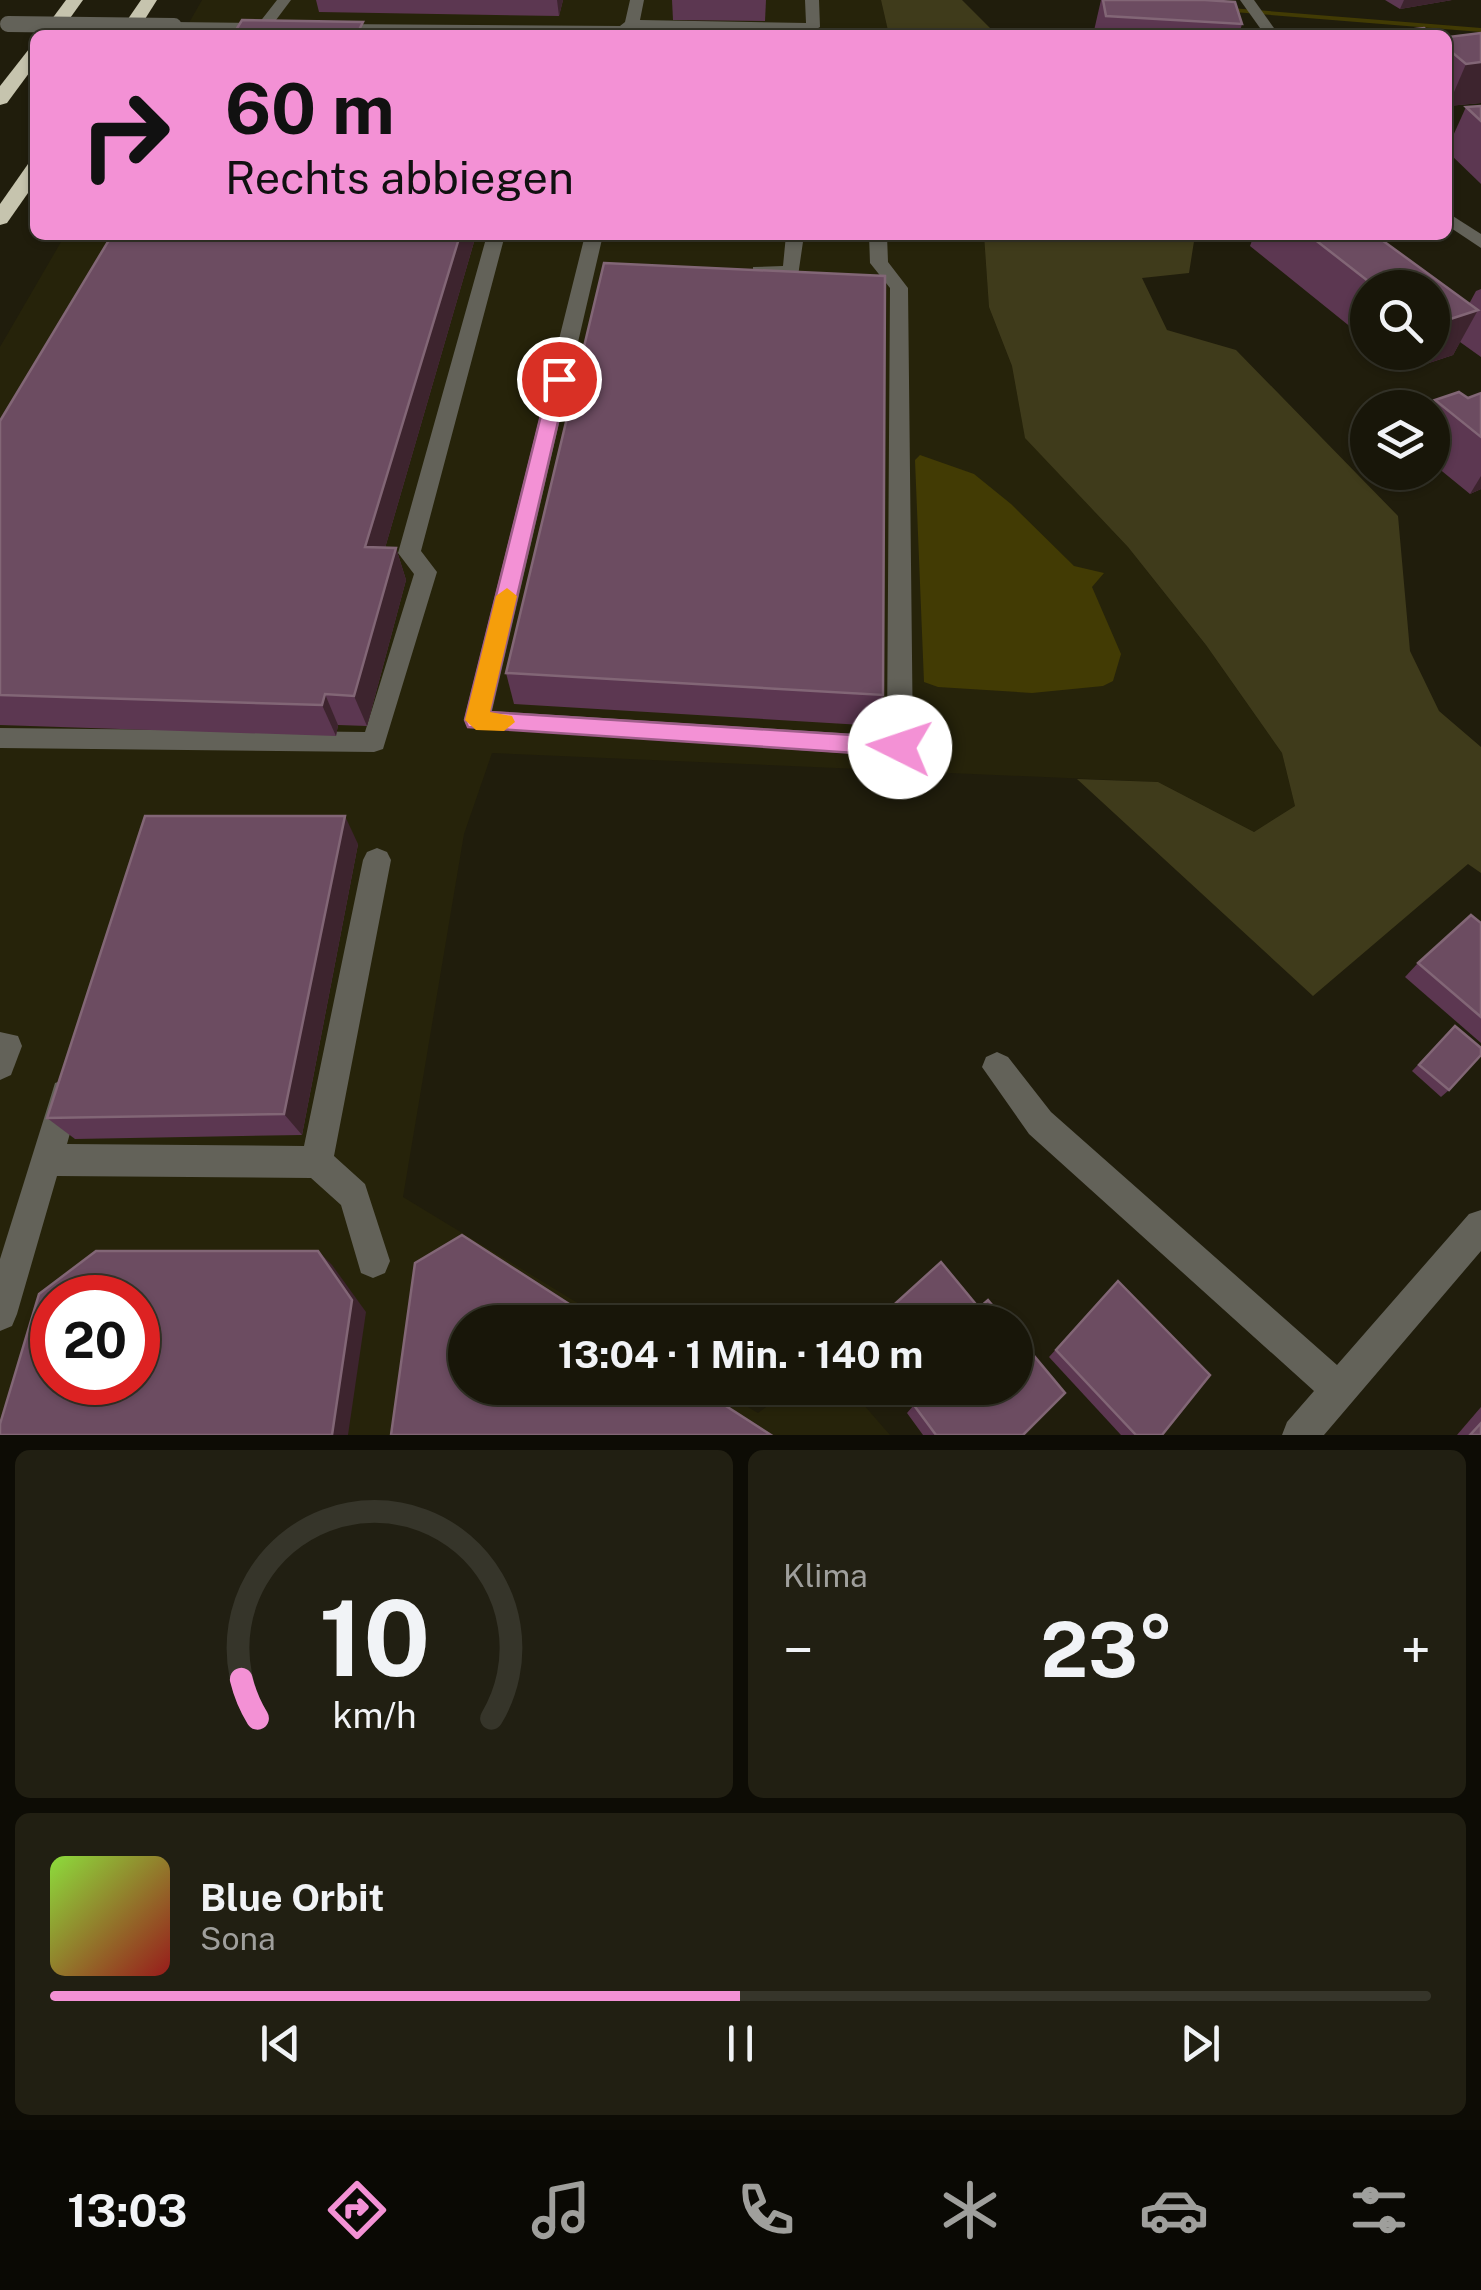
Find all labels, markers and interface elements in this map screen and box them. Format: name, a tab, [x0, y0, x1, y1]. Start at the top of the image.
text: 60 m	[225, 67, 395, 150]
icon: right	[60, 70, 190, 200]
text: Rechts abbiegen	[225, 151, 574, 204]
map controls	[1350, 270, 1450, 490]
button: search	[1350, 270, 1450, 370]
pin	[517, 337, 602, 422]
icon: arrive	[532, 352, 587, 407]
button: layers	[1350, 390, 1450, 490]
position arrow	[848, 695, 952, 799]
speed limit sign: 20	[30, 1275, 160, 1405]
text: 13:04 · 1 Min. · 140 m	[558, 1332, 923, 1377]
text: Klima	[783, 1557, 868, 1594]
text: 10	[318, 1577, 430, 1699]
text: 23°	[1040, 1606, 1174, 1694]
text: −	[783, 1618, 814, 1682]
text: +	[1401, 1618, 1431, 1682]
text: km/h	[332, 1694, 416, 1736]
text: Blue Orbit	[200, 1875, 384, 1920]
text: Sona	[200, 1920, 276, 1957]
icon: previous	[253, 2016, 308, 2071]
icon: pause	[713, 2016, 768, 2071]
icon: next	[1173, 2016, 1228, 2071]
icon: directions	[322, 2175, 392, 2245]
icon: music	[526, 2175, 596, 2245]
icon: phone	[731, 2175, 801, 2245]
icon: climate	[935, 2175, 1005, 2245]
icon: car	[1139, 2175, 1209, 2245]
icon: filters	[1344, 2175, 1414, 2245]
text: 13:03	[67, 2184, 187, 2237]

